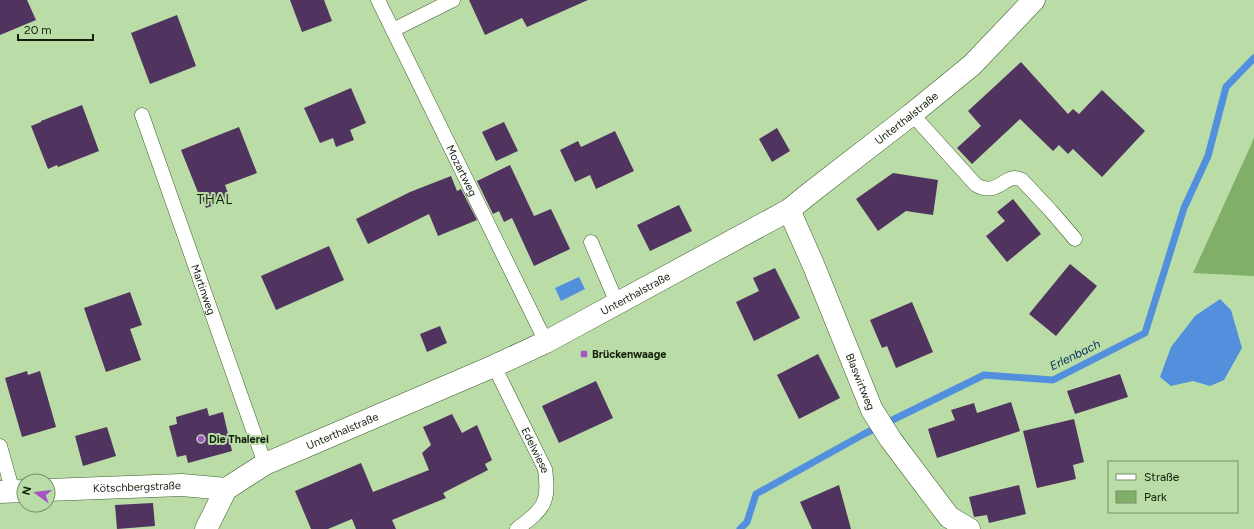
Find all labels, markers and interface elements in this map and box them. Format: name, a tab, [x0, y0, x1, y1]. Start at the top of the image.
scale bar	[18, 16, 93, 42]
text: 20 m	[24, 23, 52, 37]
street label: Unterthalstraße	[872, 89, 941, 147]
street label: Mozartweg	[444, 143, 480, 198]
district label: THAL	[197, 192, 233, 207]
street label: Martinweg	[189, 263, 218, 316]
street label: Unterthalstraße	[598, 269, 672, 318]
water label: Erlenbach	[1047, 337, 1103, 373]
place label: Brückenwaage	[592, 348, 666, 361]
marker: Brückenwaage	[579, 349, 589, 359]
street label: Blaswirtweg	[843, 351, 878, 412]
street label: Unterthalstraße	[304, 410, 380, 452]
street label: Edelwiese	[519, 425, 552, 474]
place label: Die Thalerei	[209, 433, 269, 446]
marker: Die Thalerei	[196, 434, 206, 444]
legend	[1108, 461, 1238, 513]
text: Straße	[1144, 470, 1180, 484]
north arrow	[16, 473, 56, 513]
street label: Kötschbergstraße	[93, 479, 181, 495]
text: N	[19, 485, 34, 496]
text: Park	[1144, 490, 1167, 504]

